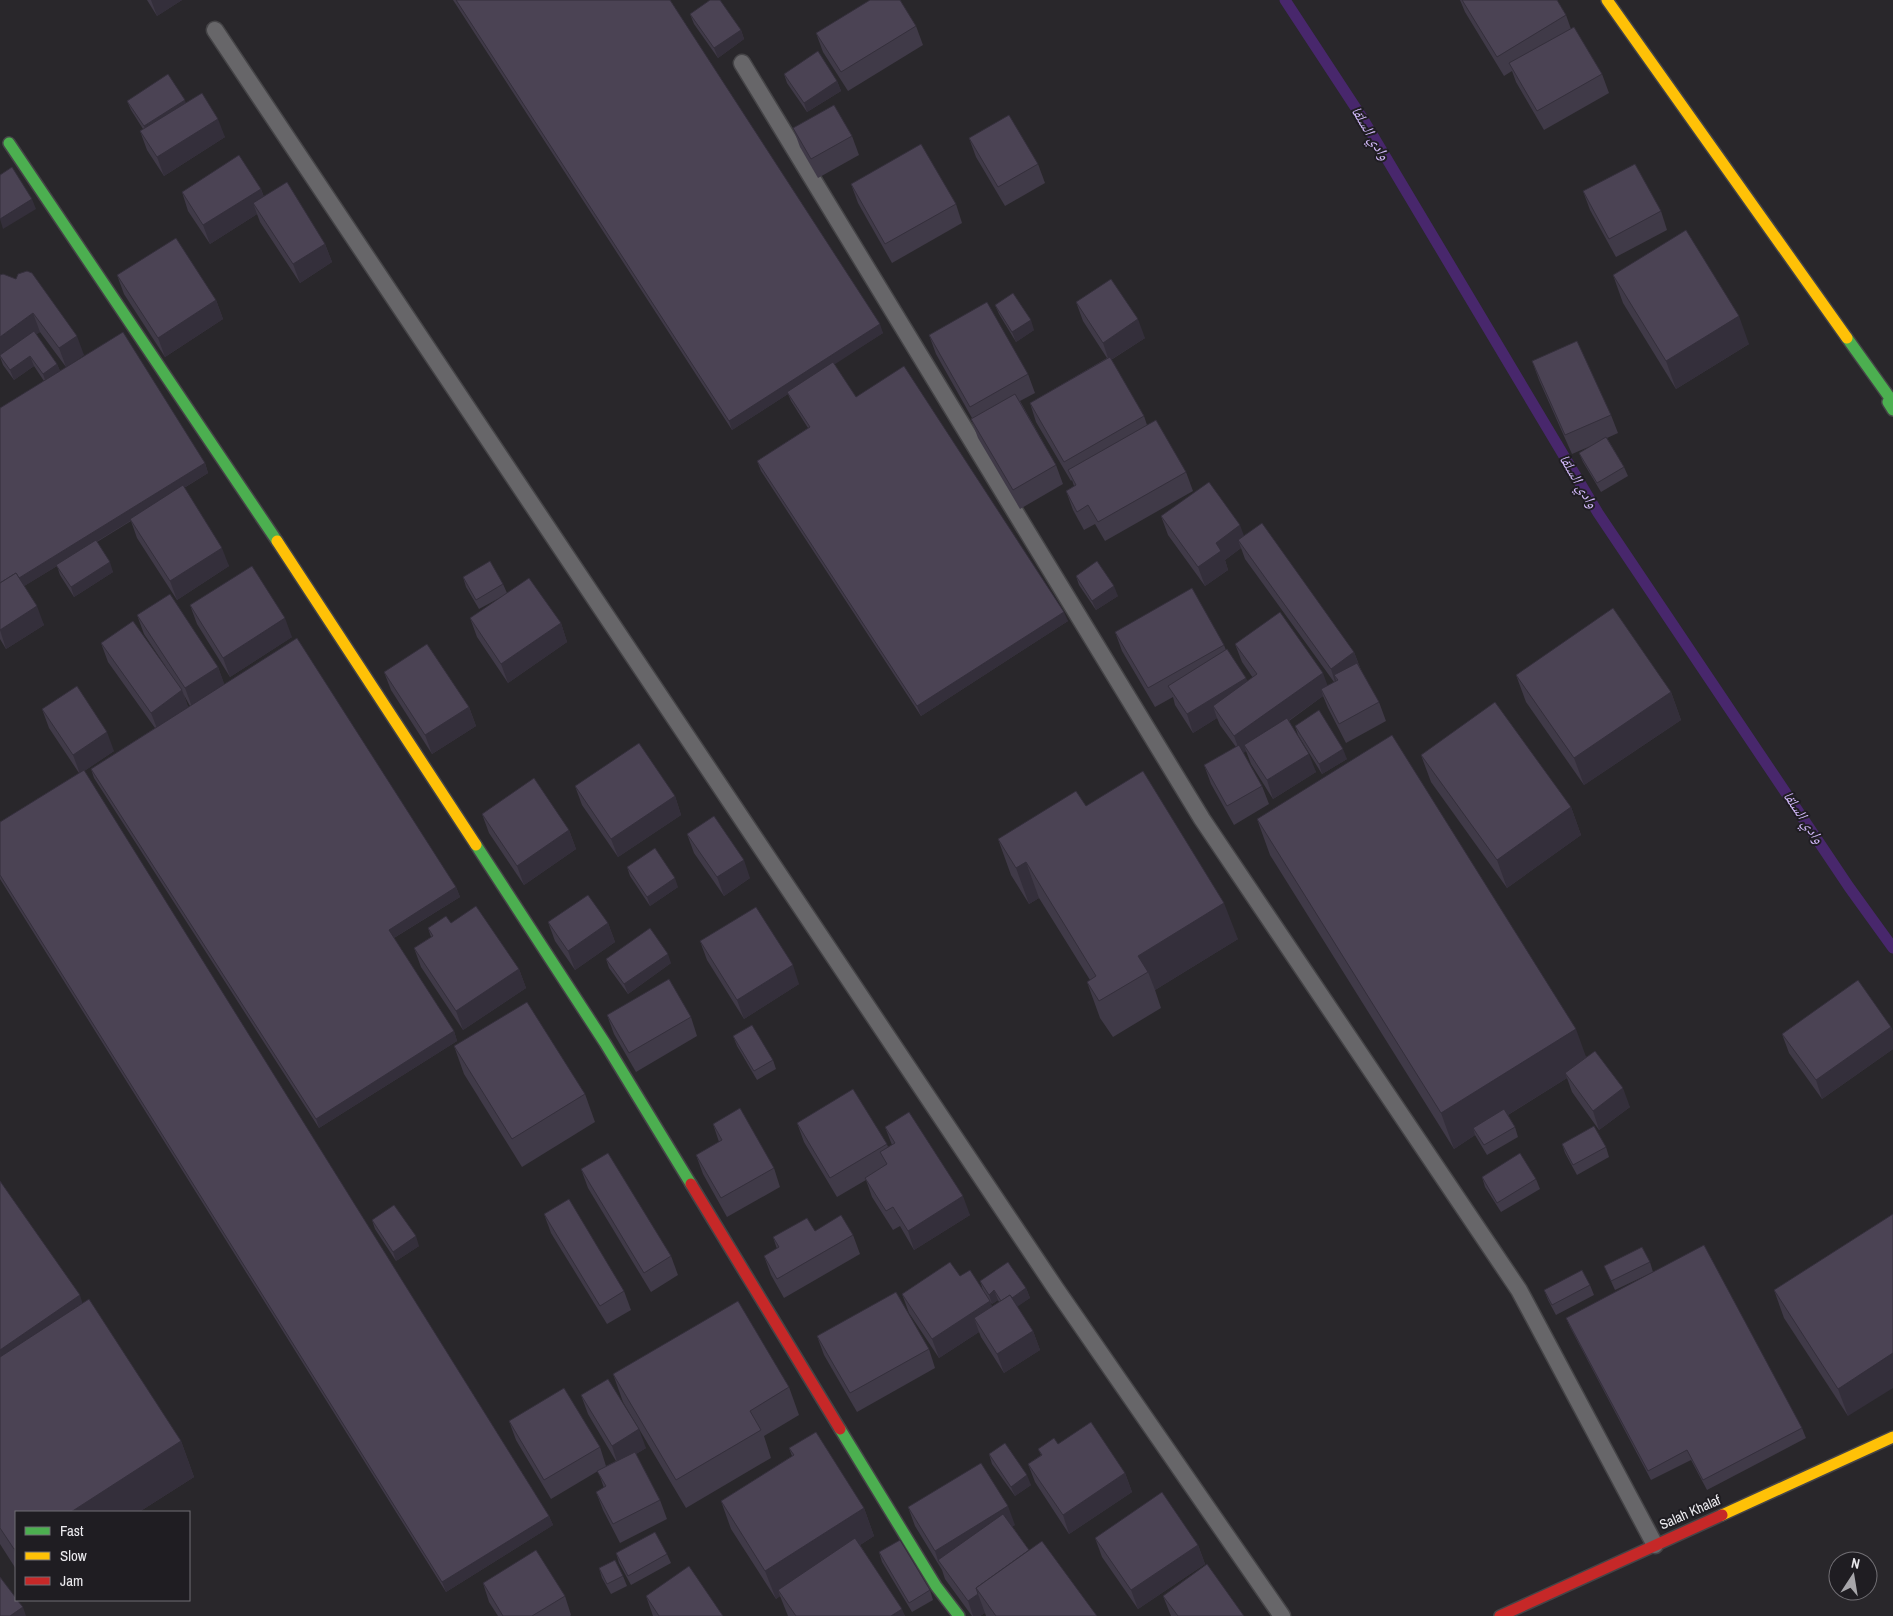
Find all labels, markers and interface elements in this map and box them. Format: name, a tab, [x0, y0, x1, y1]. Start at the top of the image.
water label: وادي السلقا	[1345, 102, 1395, 165]
water label: وادي السلقا	[1553, 450, 1603, 513]
water label: وادي السلقا	[1777, 786, 1829, 849]
street label: Salah Khalaf	[1657, 1490, 1724, 1533]
legend	[15, 1511, 190, 1601]
text: Fast	[60, 1520, 84, 1541]
text: Slow	[60, 1545, 87, 1566]
north arrow	[1828, 1551, 1878, 1601]
text: N	[1850, 1554, 1862, 1573]
text: Jam	[60, 1570, 83, 1591]

